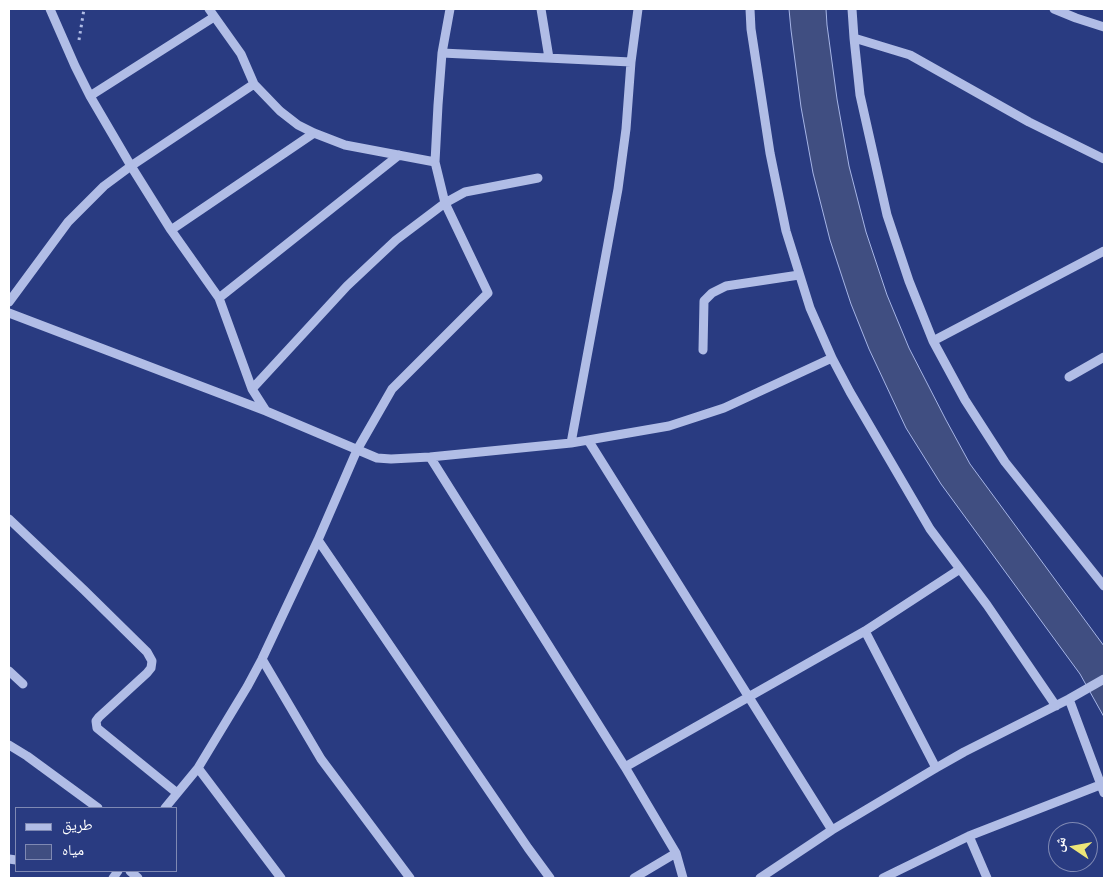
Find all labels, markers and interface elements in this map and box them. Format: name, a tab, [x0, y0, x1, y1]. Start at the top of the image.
legend	[15, 807, 178, 872]
text: طريق	[62, 815, 93, 834]
north arrow	[1048, 822, 1098, 872]
text: ش	[1049, 835, 1070, 853]
text: مياه	[62, 840, 84, 859]

